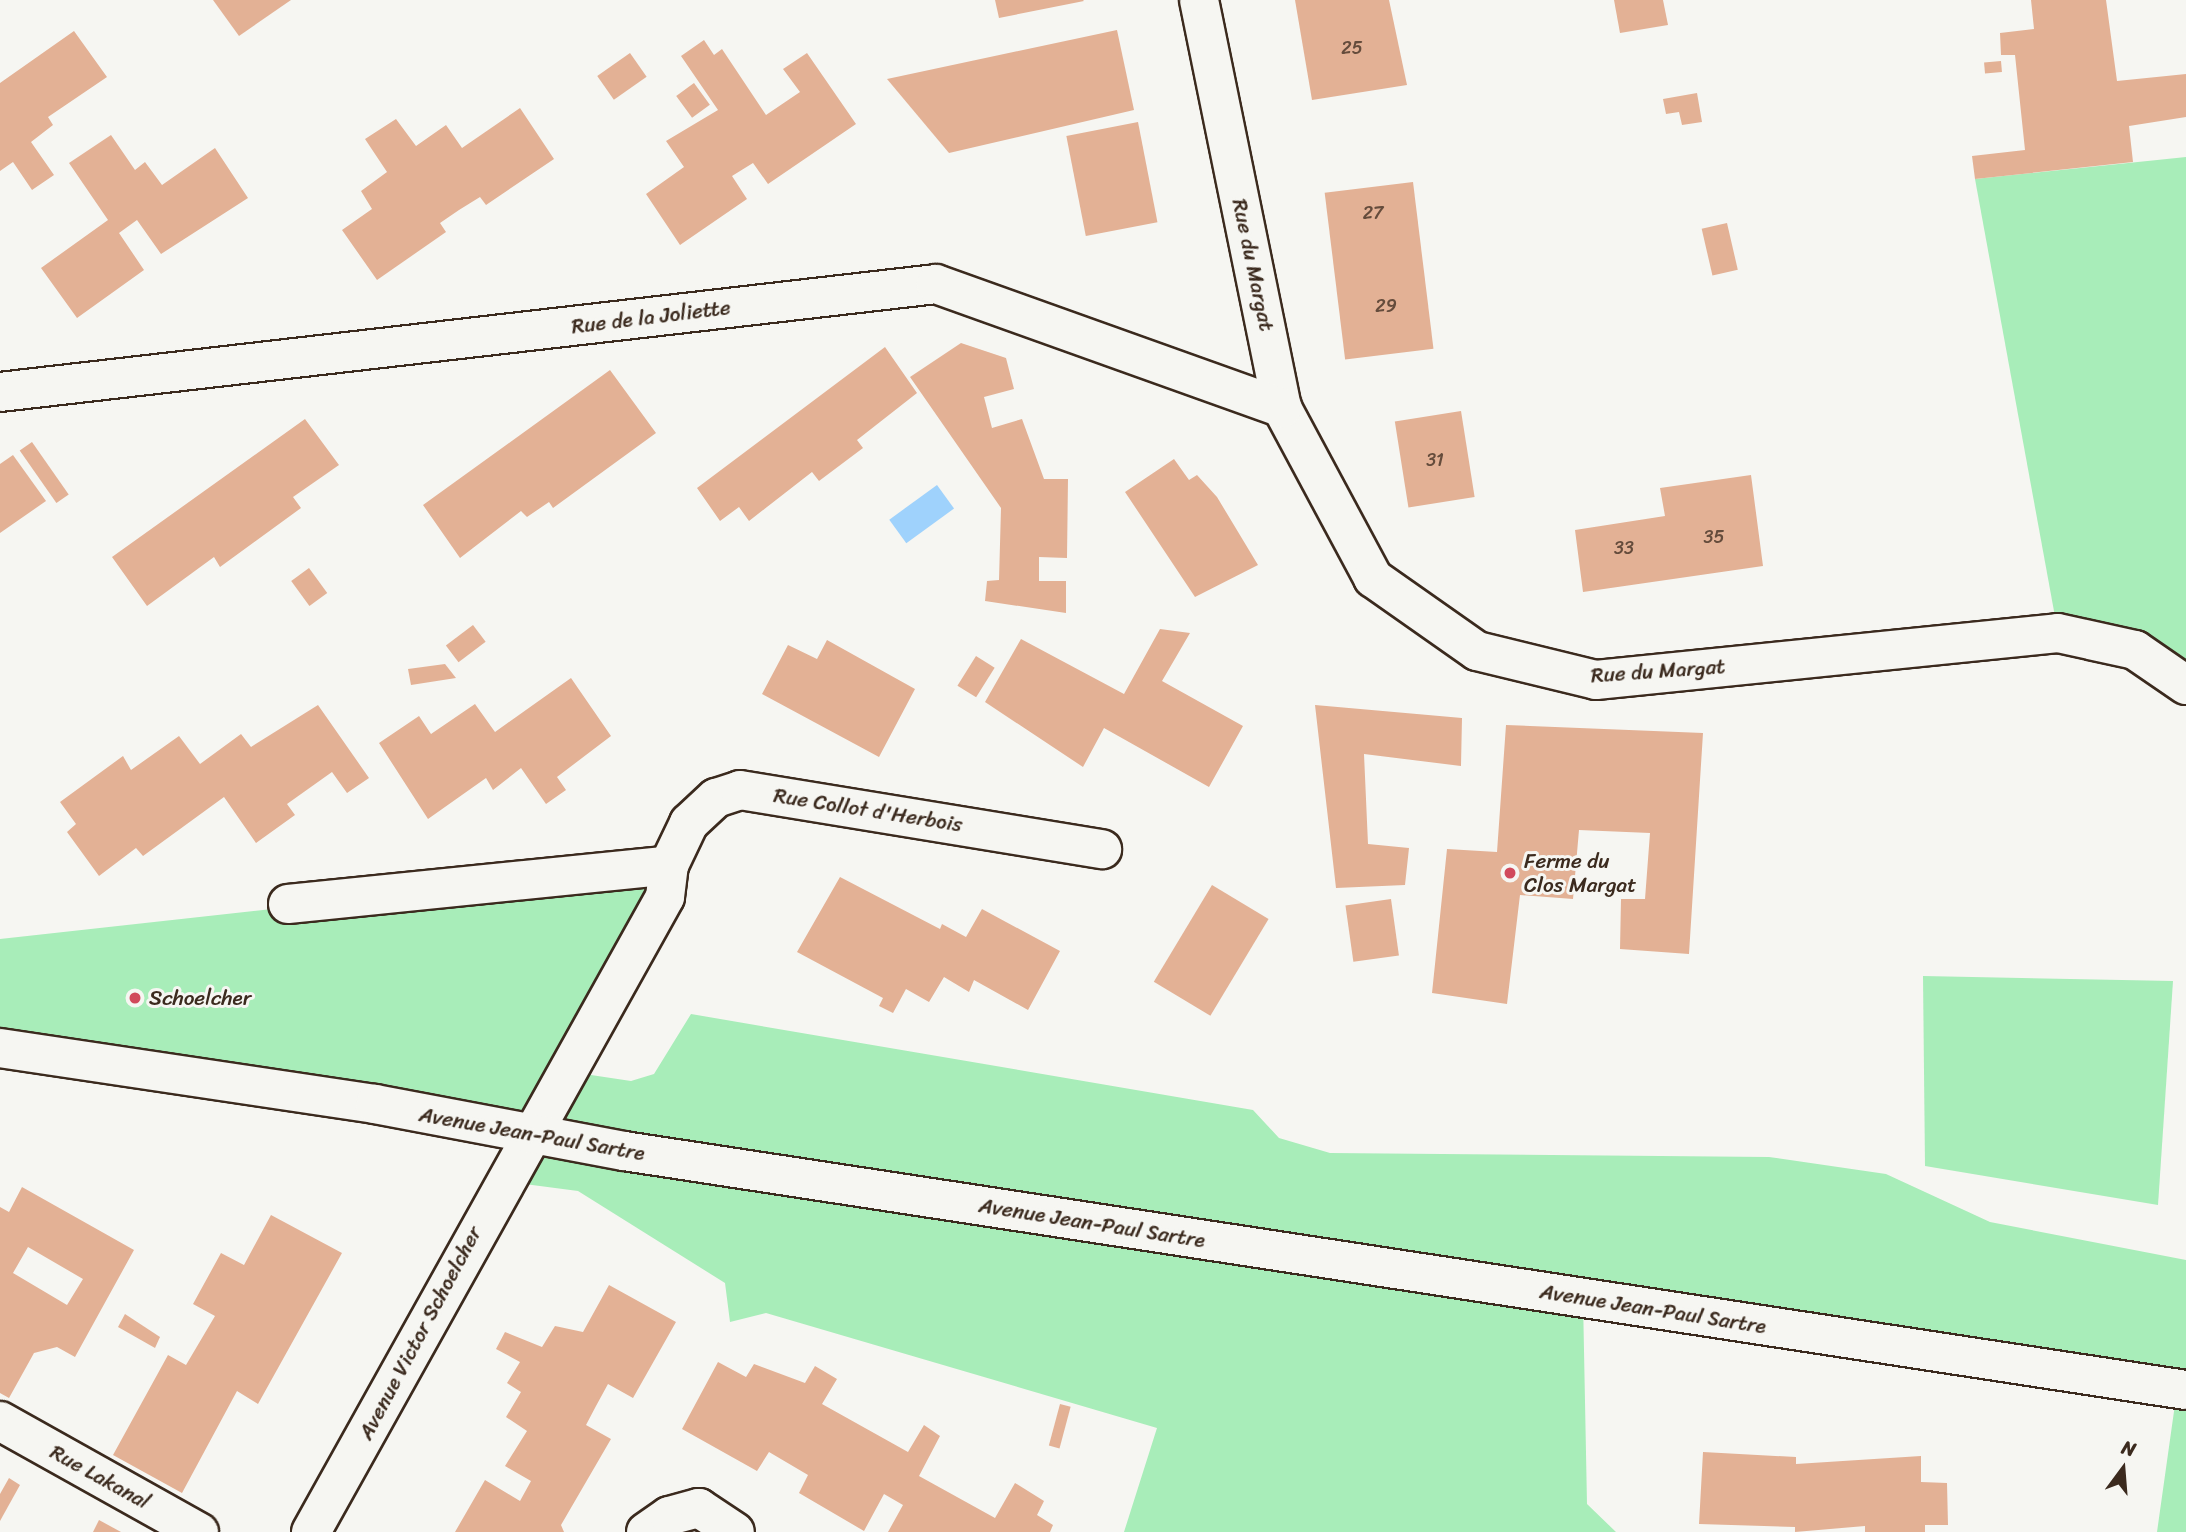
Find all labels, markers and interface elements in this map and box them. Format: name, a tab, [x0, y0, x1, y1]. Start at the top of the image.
house number: 25	[1341, 37, 1363, 59]
street label: Rue du Margat	[1227, 197, 1279, 333]
house number: 27	[1363, 202, 1383, 224]
street label: Rue de la Joliette	[570, 295, 732, 339]
house number: 29	[1375, 295, 1397, 317]
house number: 31	[1426, 449, 1444, 471]
house number: 35	[1704, 526, 1724, 548]
house number: 33	[1614, 537, 1634, 559]
street label: Rue du Margat	[1590, 654, 1726, 688]
street label: Rue Collot d'Herbois	[772, 783, 964, 837]
place label: Ferme du Clos Margat	[1524, 848, 1635, 898]
marker: Ferme du Clos Margat	[1502, 865, 1518, 881]
place label: Schoelcher	[149, 985, 251, 1011]
marker: Schoelcher	[127, 990, 143, 1006]
street label: Avenue Jean-Paul Sartre	[416, 1102, 648, 1166]
street label: Avenue Jean-Paul Sartre	[976, 1192, 1208, 1254]
street label: Avenue Victor Schoelcher	[353, 1222, 487, 1444]
street label: Avenue Jean-Paul Sartre	[1537, 1278, 1769, 1340]
text: N	[2118, 1431, 2140, 1466]
north arrow	[2088, 1434, 2158, 1504]
street label: Rue Lakanal	[46, 1439, 154, 1515]

